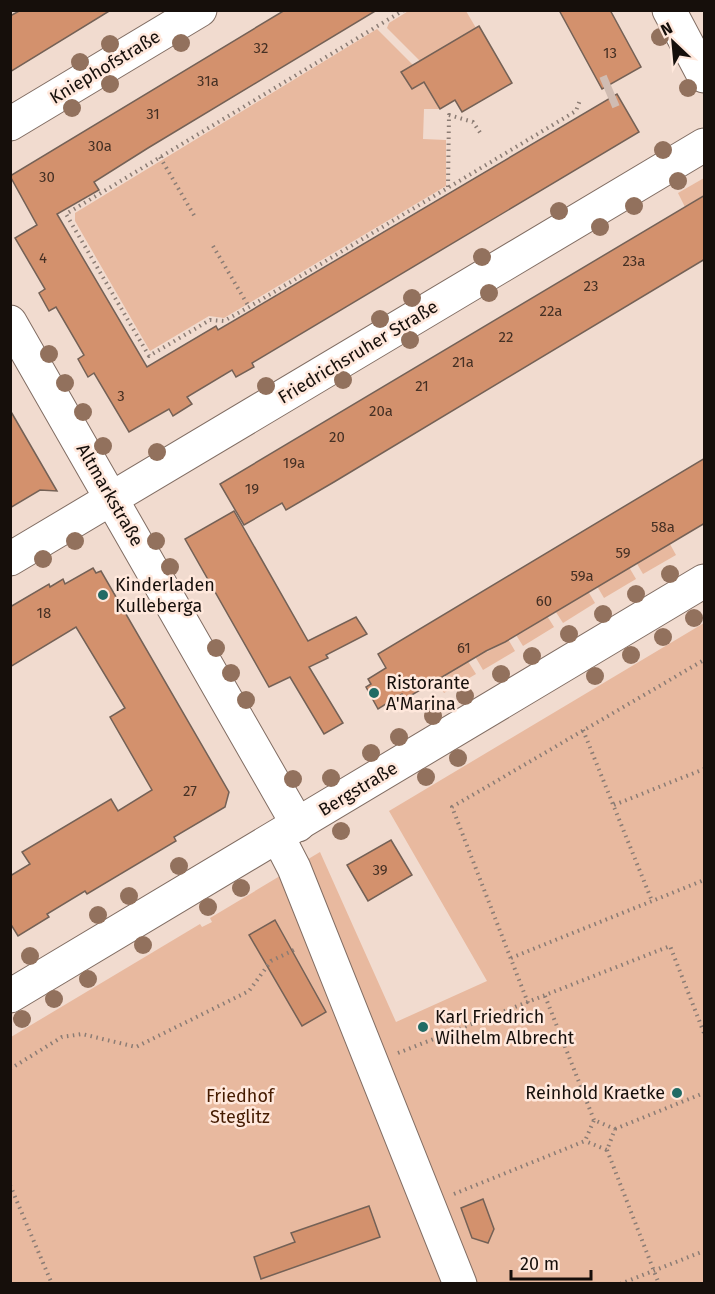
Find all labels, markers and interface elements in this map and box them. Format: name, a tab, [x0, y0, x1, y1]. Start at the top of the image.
north arrow	[643, 12, 703, 72]
text: N	[658, 18, 676, 40]
street label: Kniephofstraße	[46, 25, 164, 109]
house number: 32	[254, 39, 268, 57]
house number: 13	[603, 44, 617, 62]
house number: 31a	[197, 72, 219, 90]
house number: 31	[146, 105, 160, 123]
house number: 30a	[88, 137, 112, 155]
house number: 30	[39, 168, 55, 186]
house number: 4	[39, 249, 47, 267]
house number: 23a	[623, 252, 646, 270]
house number: 23	[584, 277, 598, 295]
street label: Friedrichsruher Straße	[274, 295, 442, 409]
house number: 22a	[540, 302, 562, 320]
house number: 22	[499, 328, 513, 346]
house number: 21a	[452, 353, 474, 371]
house number: 21	[415, 377, 429, 395]
house number: 3	[117, 387, 125, 405]
house number: 20a	[369, 402, 393, 420]
house number: 20	[329, 428, 345, 446]
street label: Altmarkstraße	[72, 440, 148, 550]
house number: 19a	[283, 454, 305, 472]
house number: 19	[245, 480, 259, 498]
house number: 58a	[651, 518, 675, 536]
house number: 59	[615, 544, 631, 562]
house number: 59a	[570, 567, 594, 585]
place label: Kinderladen Kulleberga	[115, 574, 215, 617]
marker: Kinderladen Kulleberga	[96, 588, 110, 602]
house number: 60	[536, 592, 552, 610]
house number: 18	[37, 604, 51, 622]
house number: 61	[457, 639, 471, 657]
place label: Ristorante A'Marina	[386, 672, 470, 715]
marker: Ristorante A'Marina	[367, 686, 381, 700]
street label: Bergstraße	[315, 757, 401, 821]
house number: 27	[183, 782, 197, 800]
house number: 39	[372, 861, 388, 879]
place label: Karl Friedrich Wilhelm Albrecht	[435, 1006, 575, 1049]
marker: Karl Friedrich Wilhelm Albrecht	[416, 1020, 430, 1034]
place label: Reinhold Kraetke	[525, 1082, 665, 1104]
park label: Friedhof Steglitz	[206, 1085, 276, 1128]
marker: Reinhold Kraetke	[670, 1086, 684, 1100]
scale bar	[511, 1243, 590, 1281]
text: 20 m	[520, 1253, 559, 1275]

